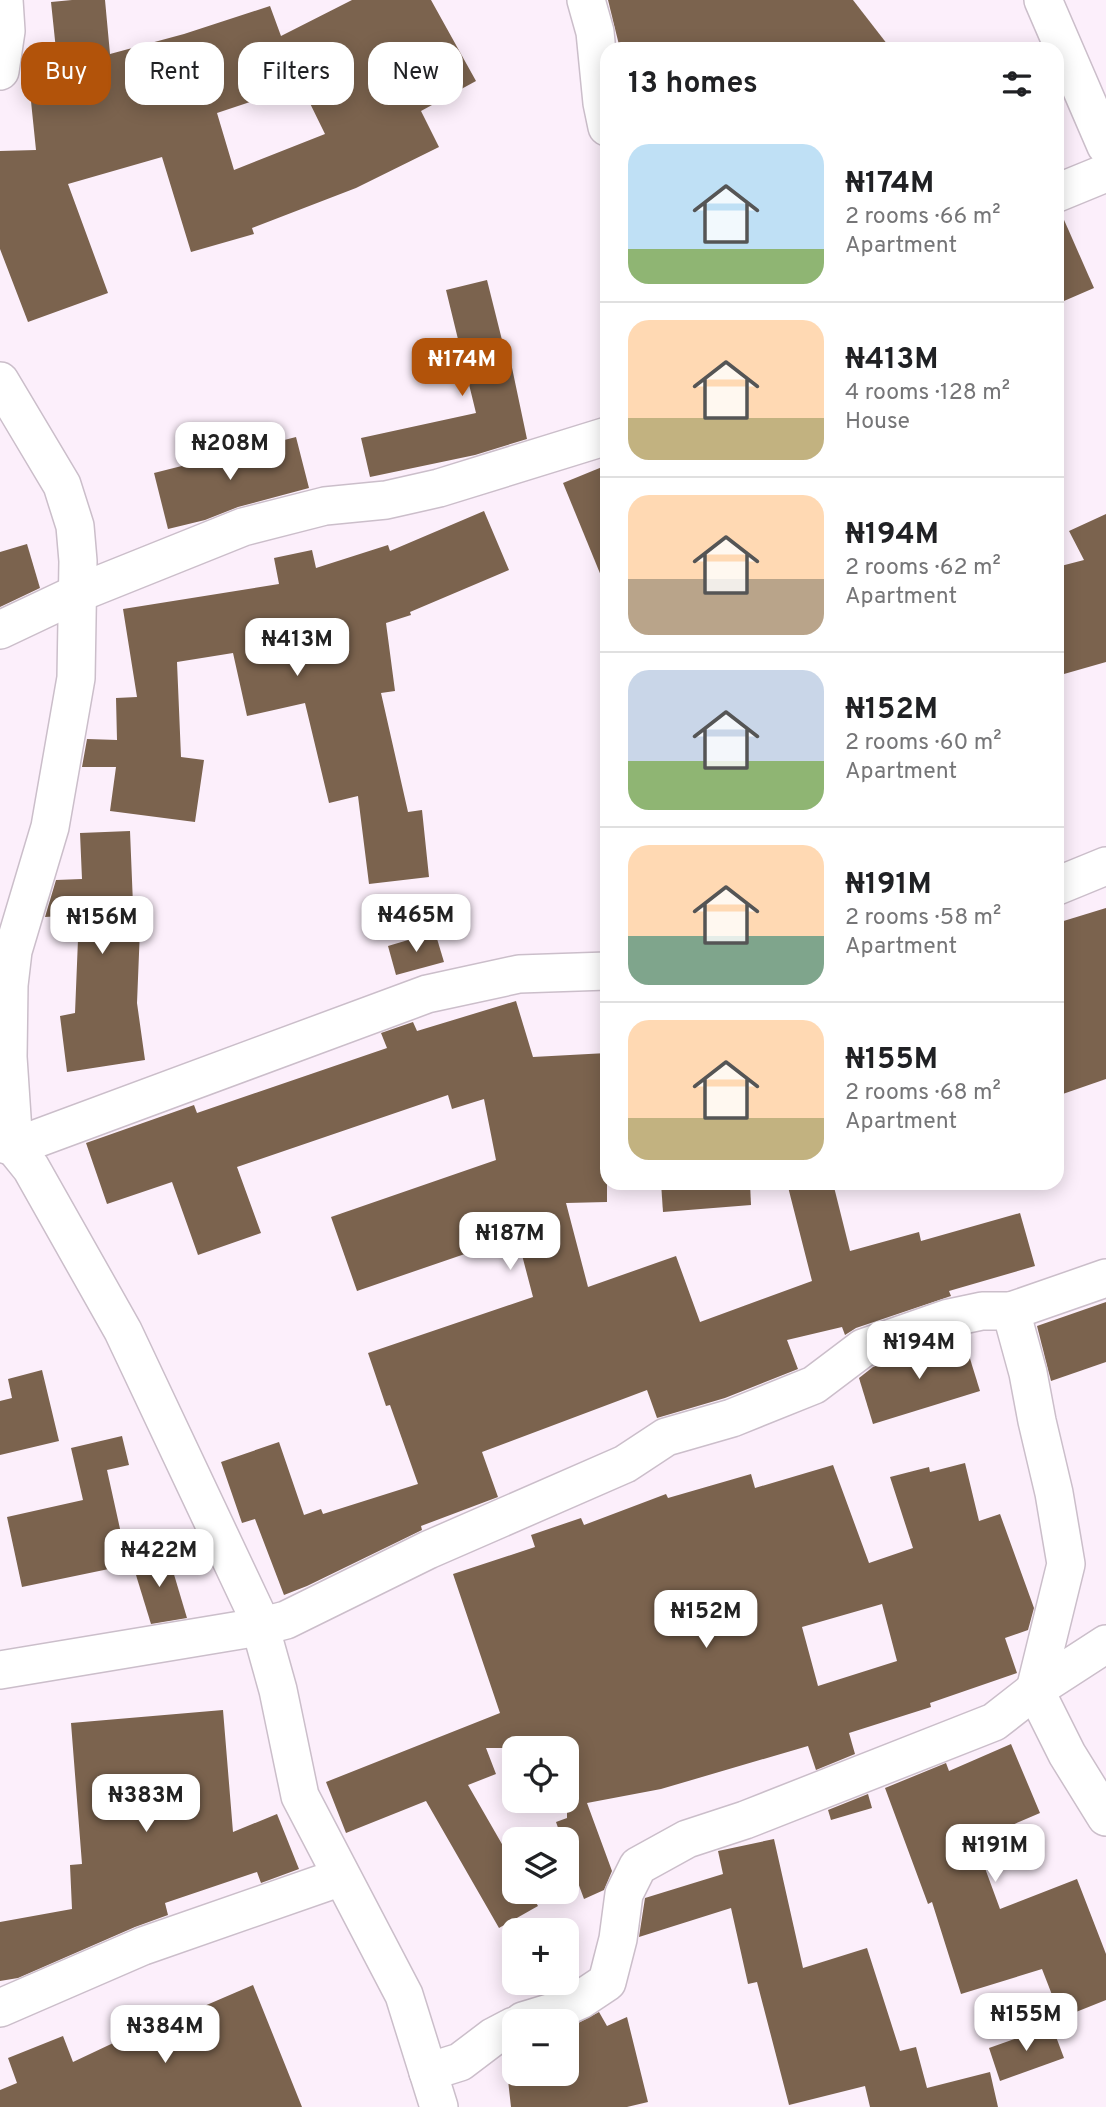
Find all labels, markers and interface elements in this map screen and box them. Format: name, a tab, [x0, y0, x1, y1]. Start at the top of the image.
chip: Buy	[21, 42, 111, 105]
chip: Rent	[125, 42, 224, 105]
chip: Filters	[238, 42, 354, 105]
chip: New	[368, 42, 463, 105]
icon: filters	[998, 65, 1036, 103]
text: 13 homes	[628, 66, 758, 103]
text: ₦174M	[845, 166, 934, 203]
icon: home	[684, 172, 768, 256]
text: 2 rooms · 66 m²	[845, 203, 1001, 232]
text: Apartment	[845, 232, 957, 261]
pin: ₦174M	[413, 338, 511, 398]
text: ₦413M	[845, 342, 939, 379]
text: ₦174M	[428, 346, 496, 375]
icon: home	[684, 348, 768, 432]
text: 4 rooms · 128 m²	[845, 379, 1010, 408]
text: House	[845, 408, 910, 437]
pin: ₦208M	[181, 422, 279, 482]
text: ₦208M	[191, 430, 269, 459]
text: ₦194M	[845, 517, 939, 554]
icon: home	[684, 523, 768, 607]
text: 2 rooms · 62 m²	[845, 554, 1001, 583]
text: Apartment	[845, 583, 957, 612]
pin: ₦413M	[248, 618, 346, 678]
text: ₦413M	[261, 626, 333, 655]
text: ₦152M	[845, 692, 938, 729]
icon: home	[684, 698, 768, 782]
text: 2 rooms · 60 m²	[845, 729, 1002, 758]
text: Apartment	[845, 758, 957, 787]
text: ₦191M	[845, 867, 932, 904]
icon: home	[684, 873, 768, 957]
pin: ₦465M	[367, 894, 465, 954]
pin: ₦156M	[53, 897, 151, 956]
text: ₦465M	[378, 902, 454, 931]
text: ₦156M	[66, 904, 138, 933]
text: 2 rooms · 58 m²	[845, 904, 1001, 933]
text: Apartment	[845, 933, 957, 962]
text: ₦155M	[845, 1042, 938, 1079]
icon: home	[684, 1048, 768, 1132]
text: 2 rooms · 68 m²	[845, 1079, 1001, 1108]
text: Apartment	[845, 1108, 957, 1137]
pin: ₦187M	[461, 1212, 559, 1272]
text: ₦187M	[475, 1220, 545, 1249]
pin: ₦194M	[870, 1322, 968, 1381]
text: ₦194M	[883, 1329, 955, 1358]
pin: ₦422M	[110, 1530, 208, 1589]
text: ₦422M	[121, 1537, 197, 1566]
pin: ₦152M	[657, 1590, 755, 1650]
text: ₦152M	[670, 1598, 742, 1627]
map controls	[502, 1736, 579, 2086]
button: locate	[502, 1736, 579, 1813]
pin: ₦383M	[97, 1774, 195, 1834]
text: ₦383M	[108, 1782, 184, 1811]
pin: ₦191M	[946, 1825, 1044, 1884]
button: layers	[502, 1827, 579, 1904]
text: ₦191M	[962, 1832, 1028, 1861]
button: +	[502, 1918, 579, 1995]
pin: ₦155M	[977, 1994, 1075, 2053]
text: ₦155M	[990, 2001, 1062, 2030]
pin: ₦384M	[116, 2006, 214, 2065]
button: −	[502, 2009, 579, 2086]
text: ₦384M	[126, 2013, 204, 2042]

